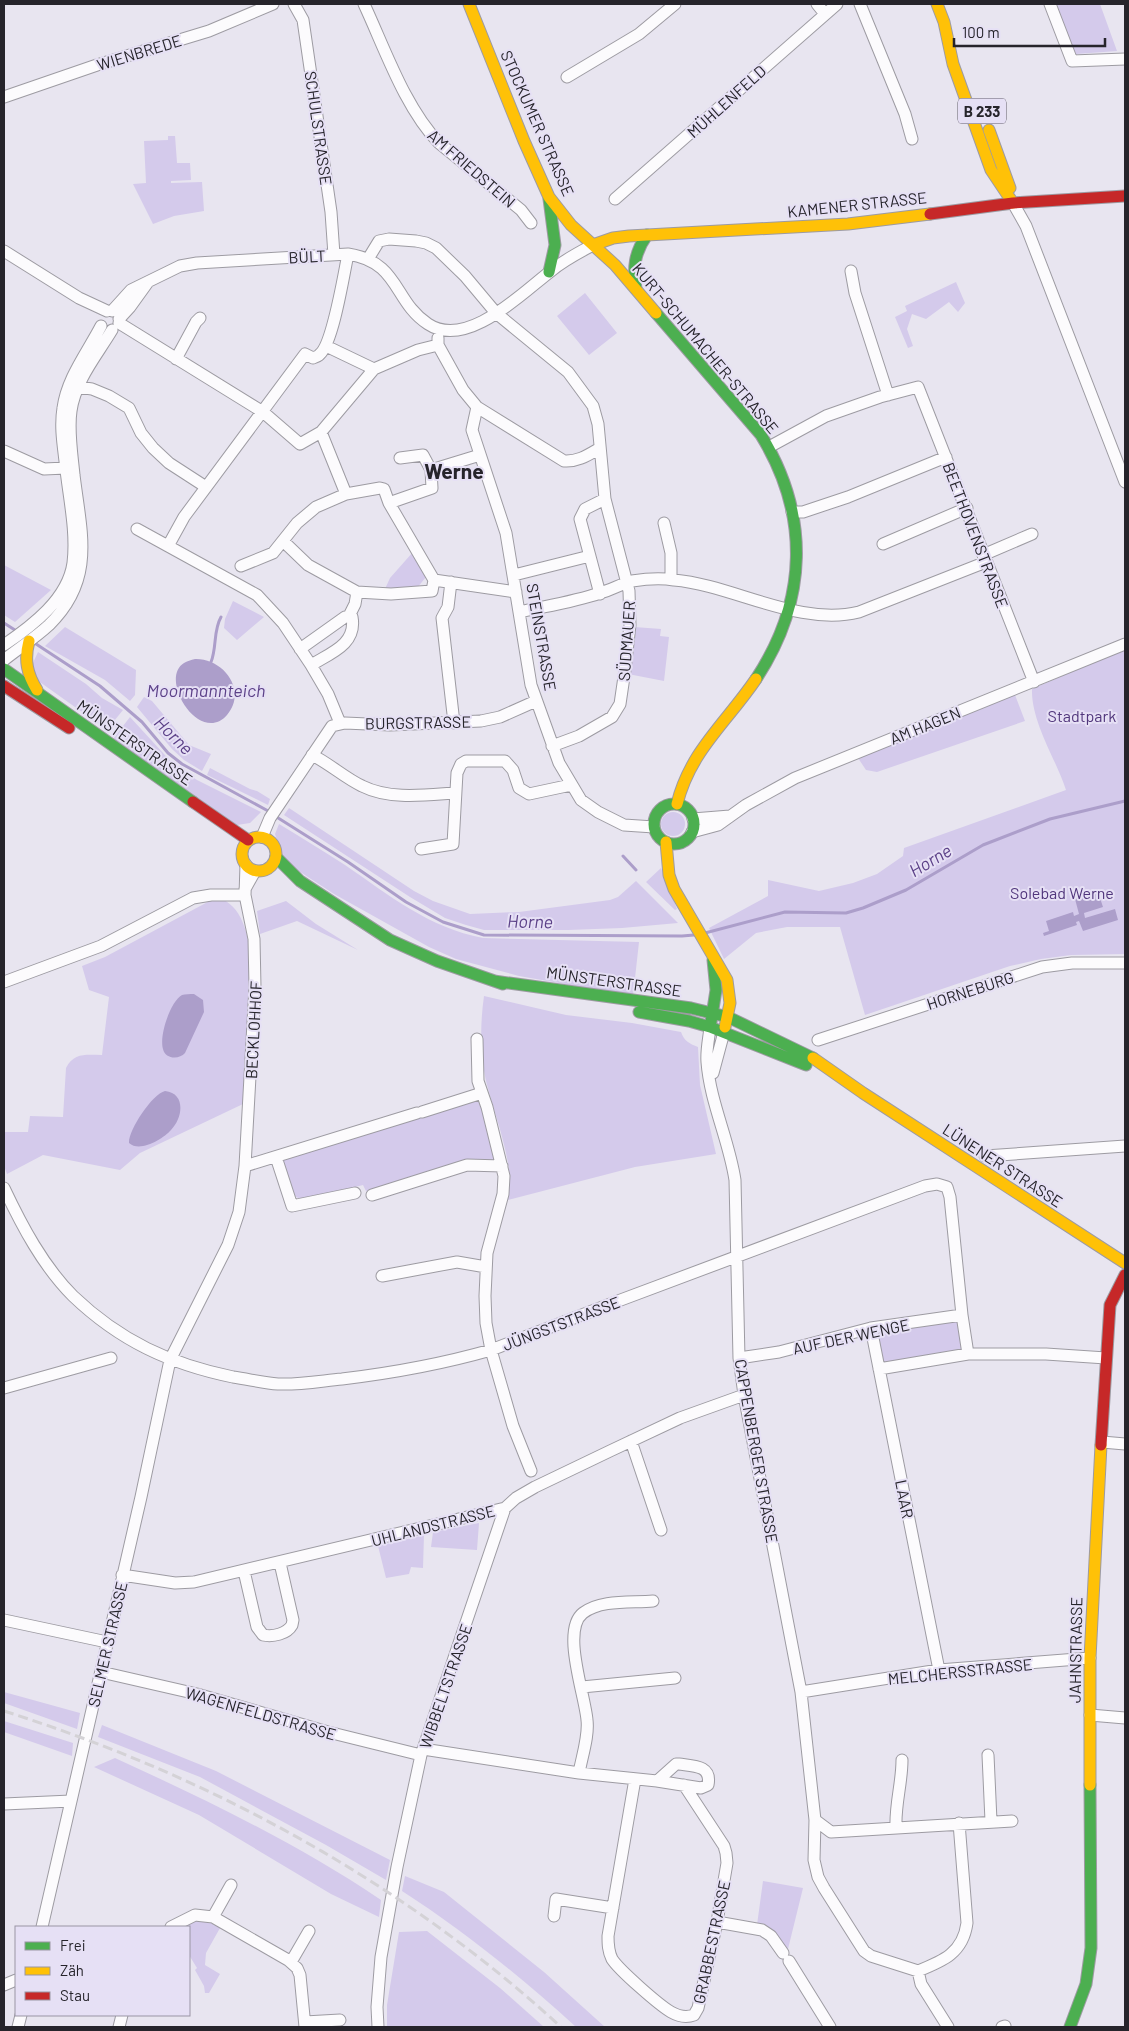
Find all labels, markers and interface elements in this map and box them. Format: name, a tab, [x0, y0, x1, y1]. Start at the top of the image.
scale bar	[954, 15, 1105, 47]
text: 100 m	[962, 23, 1000, 41]
street label: WIENBREDE	[94, 30, 184, 74]
street label: STOCKUMER STRASSE	[497, 47, 579, 199]
street label: MÜHLENFELD	[683, 61, 769, 141]
street label: SCHULSTRASSE	[302, 70, 336, 186]
road number: B 233	[958, 98, 1006, 124]
street label: AM FRIEDSTEIN	[424, 125, 520, 211]
street label: KAMENER STRASSE	[786, 187, 928, 221]
street label: BÜLT	[288, 246, 326, 266]
street label: KURT-SCHUMACHER-STRASSE	[629, 259, 783, 437]
district label: Werne	[424, 458, 484, 483]
street label: BEETHOVENSTRASSE	[939, 459, 1013, 611]
street label: STEINSTRASSE	[523, 582, 561, 692]
street label: SÜDMAUER	[614, 600, 638, 682]
water label: Moormannteich	[146, 679, 266, 701]
street label: MÜNSTERSTRASSE	[74, 695, 196, 789]
street label: AM HAGEN	[887, 702, 963, 748]
park label: Stadtpark	[1048, 706, 1116, 725]
water label: Horne	[150, 711, 198, 759]
street label: BURGSTRASSE	[365, 712, 471, 732]
water label: Horne	[905, 839, 955, 881]
park label: Solebad Werne	[1010, 883, 1114, 902]
water label: Horne	[507, 910, 553, 932]
street label: MÜNSTERSTRASSE	[545, 962, 683, 1000]
street label: HORNEBURG	[924, 967, 1016, 1013]
street label: BECKLOHHOF	[241, 980, 265, 1080]
street label: LÜNENER STRASSE	[940, 1119, 1066, 1211]
street label: JÜNGSTSTRASSE	[500, 1292, 622, 1354]
street label: AUF DER WENGE	[791, 1314, 911, 1358]
street label: CAPPENBERGER STRASSE	[731, 1357, 783, 1545]
street label: LAAR	[892, 1478, 918, 1520]
street label: UHLANDSTRASSE	[369, 1500, 497, 1550]
street label: SELMER STRASSE	[83, 1579, 131, 1709]
street label: JAHNSTRASSE	[1065, 1597, 1085, 1703]
street label: WIBBELTSTRASSE	[415, 1621, 475, 1751]
street label: MELCHERSSTRASSE	[887, 1654, 1033, 1688]
street label: WAGENFELDSTRASSE	[183, 1682, 339, 1744]
street label: GRABBESTRASSE	[689, 1879, 733, 2005]
legend	[15, 1926, 190, 2016]
text: Frei	[60, 1936, 86, 1954]
text: Zäh	[60, 1961, 84, 1979]
text: Stau	[60, 1986, 90, 2004]

